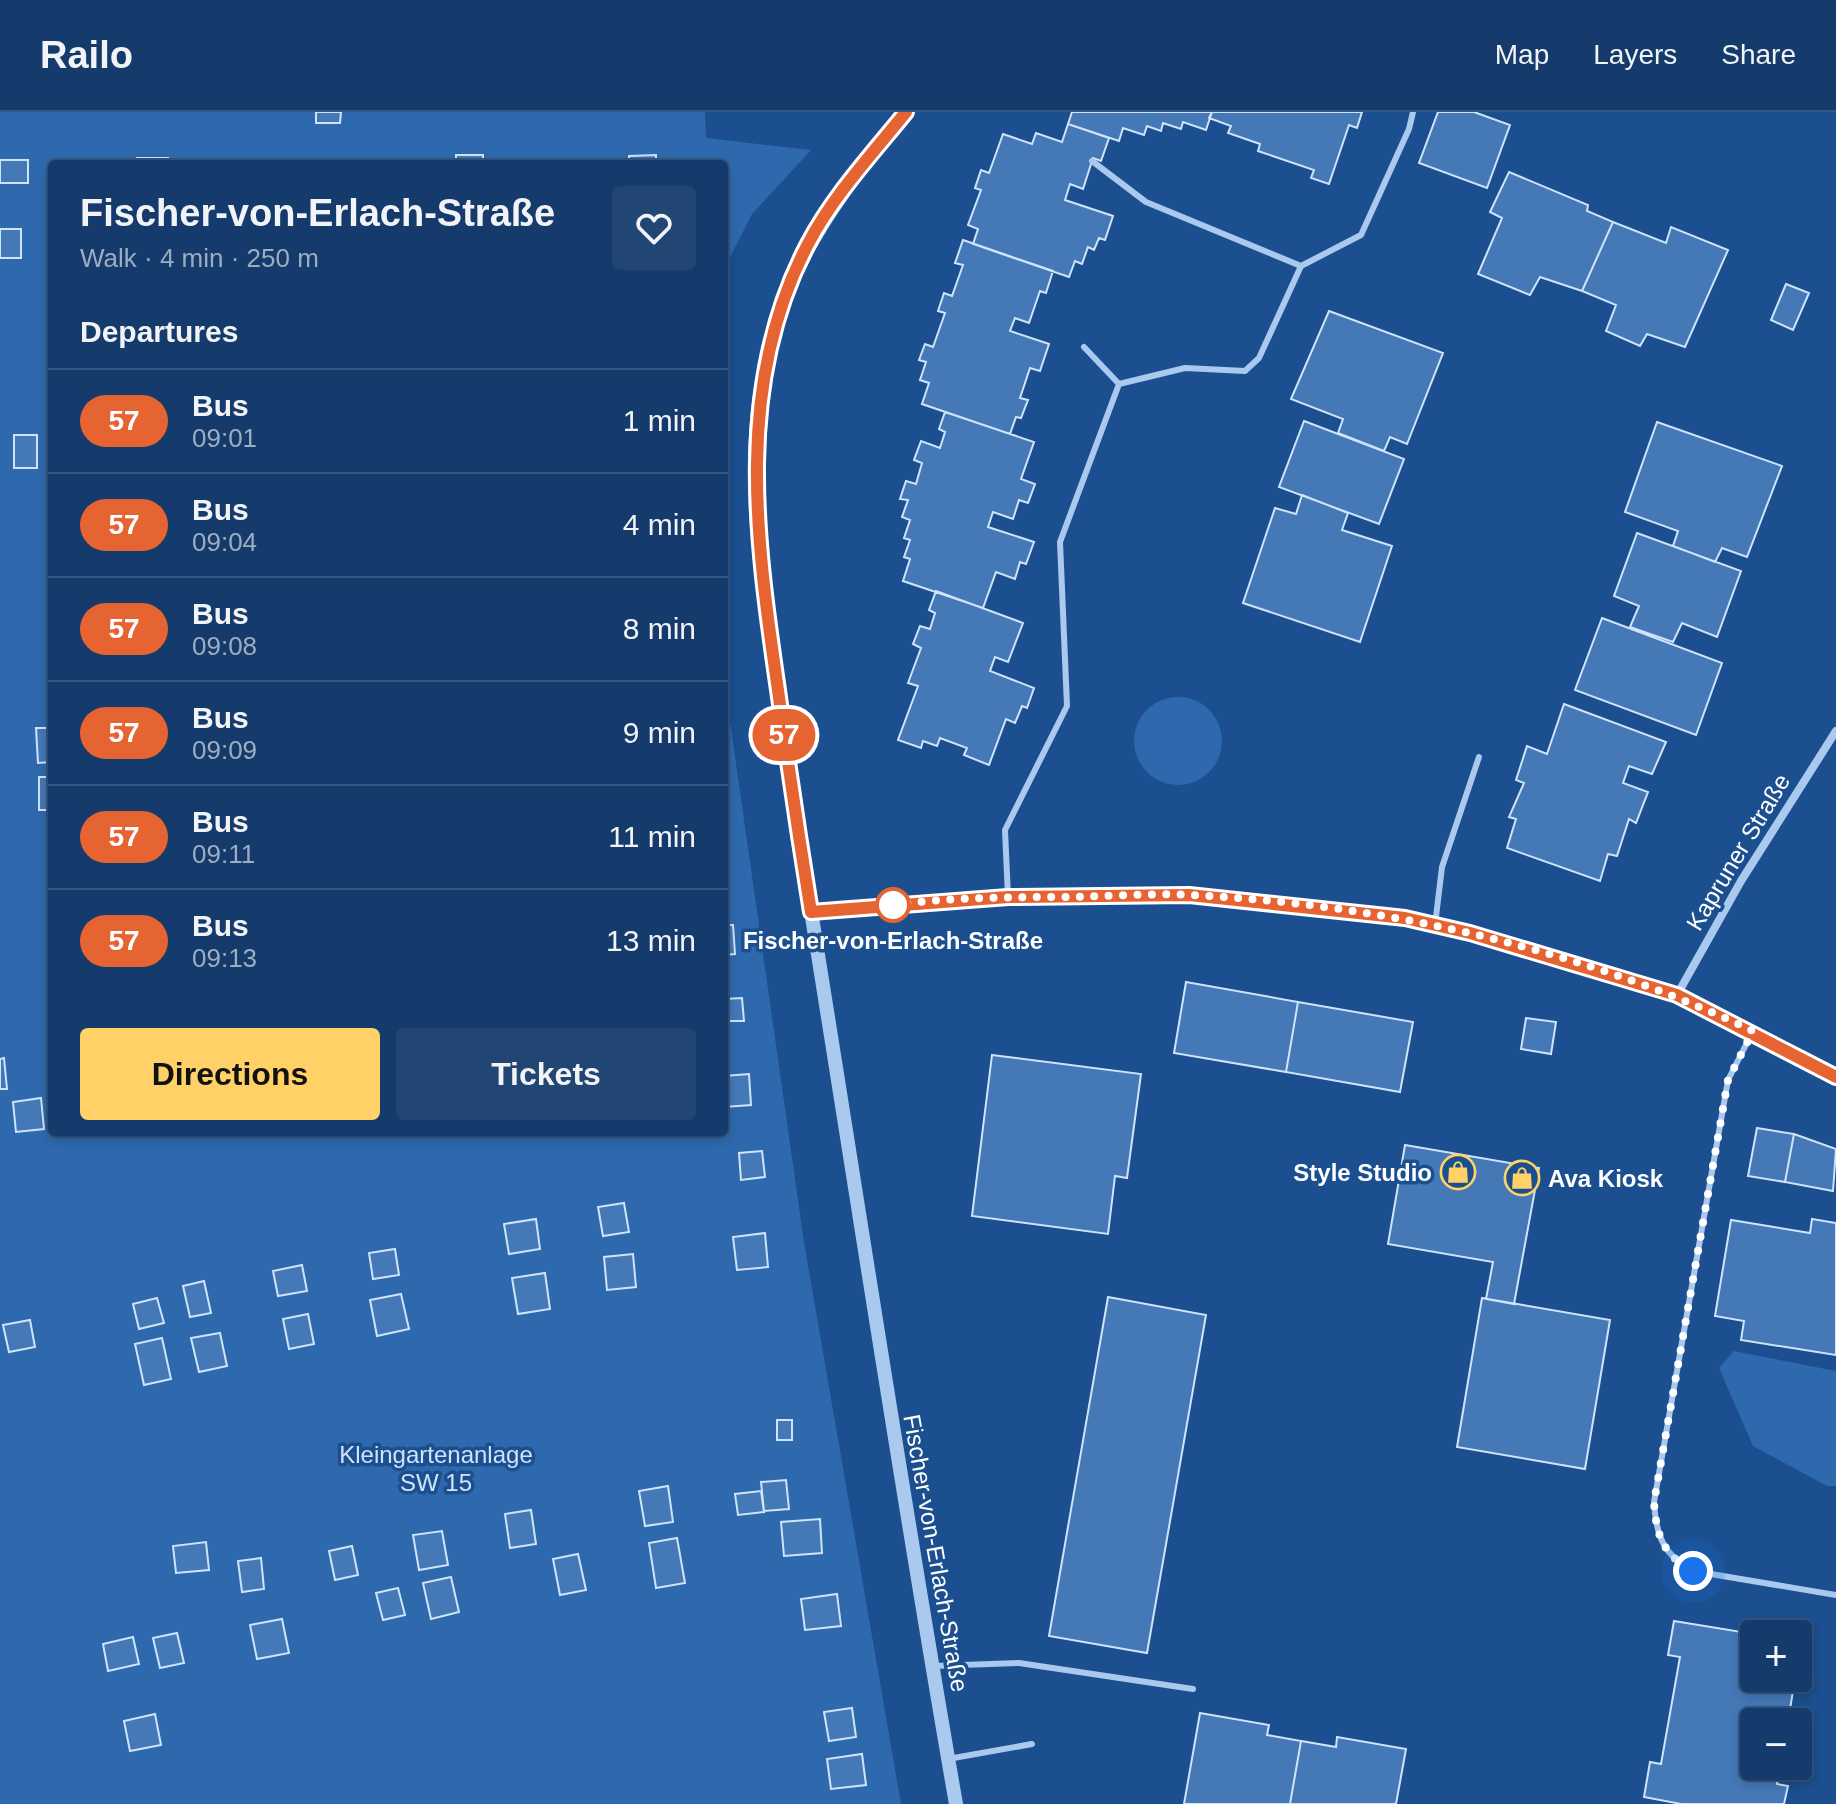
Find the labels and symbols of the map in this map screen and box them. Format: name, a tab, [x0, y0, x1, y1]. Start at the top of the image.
line badge: 57	[748, 709, 820, 761]
street label: Kapruner Straße	[1681, 769, 1795, 935]
marker: Fischer-von-Erlach-Straße	[876, 888, 910, 922]
place label: Fischer-von-Erlach-Straße	[743, 927, 1043, 954]
shop icon: Style Studio	[1439, 1153, 1477, 1191]
place label: Style Studio	[1293, 1159, 1432, 1186]
shop icon: Ava Kiosk	[1503, 1159, 1541, 1197]
place label: Ava Kiosk	[1548, 1165, 1664, 1192]
street label: Fischer-von-Erlach-Straße	[898, 1412, 974, 1694]
park label: Kleingartenanlage SW 15	[339, 1441, 533, 1496]
your location	[1673, 1551, 1713, 1591]

